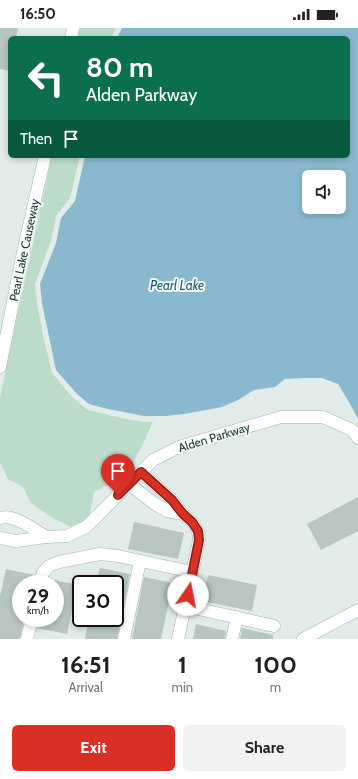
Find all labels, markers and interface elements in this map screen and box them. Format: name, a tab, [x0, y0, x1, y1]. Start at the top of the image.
text: 16:50	[20, 5, 56, 23]
text: 80 m	[86, 50, 153, 84]
icon: left	[20, 52, 72, 104]
text: Alden Parkway	[86, 84, 197, 106]
icon: arrive	[60, 128, 82, 150]
text: Then	[20, 130, 52, 148]
map controls	[302, 170, 346, 214]
button: sound	[302, 170, 346, 214]
street label: Pearl Lake Causeway	[6, 197, 42, 303]
water label: Pearl Lake	[150, 277, 204, 293]
street label: Alden Parkway	[176, 419, 252, 455]
pin	[101, 454, 135, 495]
icon: arrive	[107, 460, 129, 482]
position arrow	[167, 574, 209, 616]
speed limit sign: 30	[72, 575, 124, 627]
text: 29	[27, 584, 49, 608]
text: km/h	[27, 604, 49, 617]
text: 16:51	[61, 650, 111, 679]
text: 1	[178, 650, 187, 679]
text: 100	[254, 650, 297, 679]
text: Arrival	[69, 679, 103, 695]
text: min	[172, 679, 193, 695]
text: m	[270, 679, 281, 695]
button: Exit	[12, 725, 175, 771]
button: Share	[183, 725, 346, 771]

